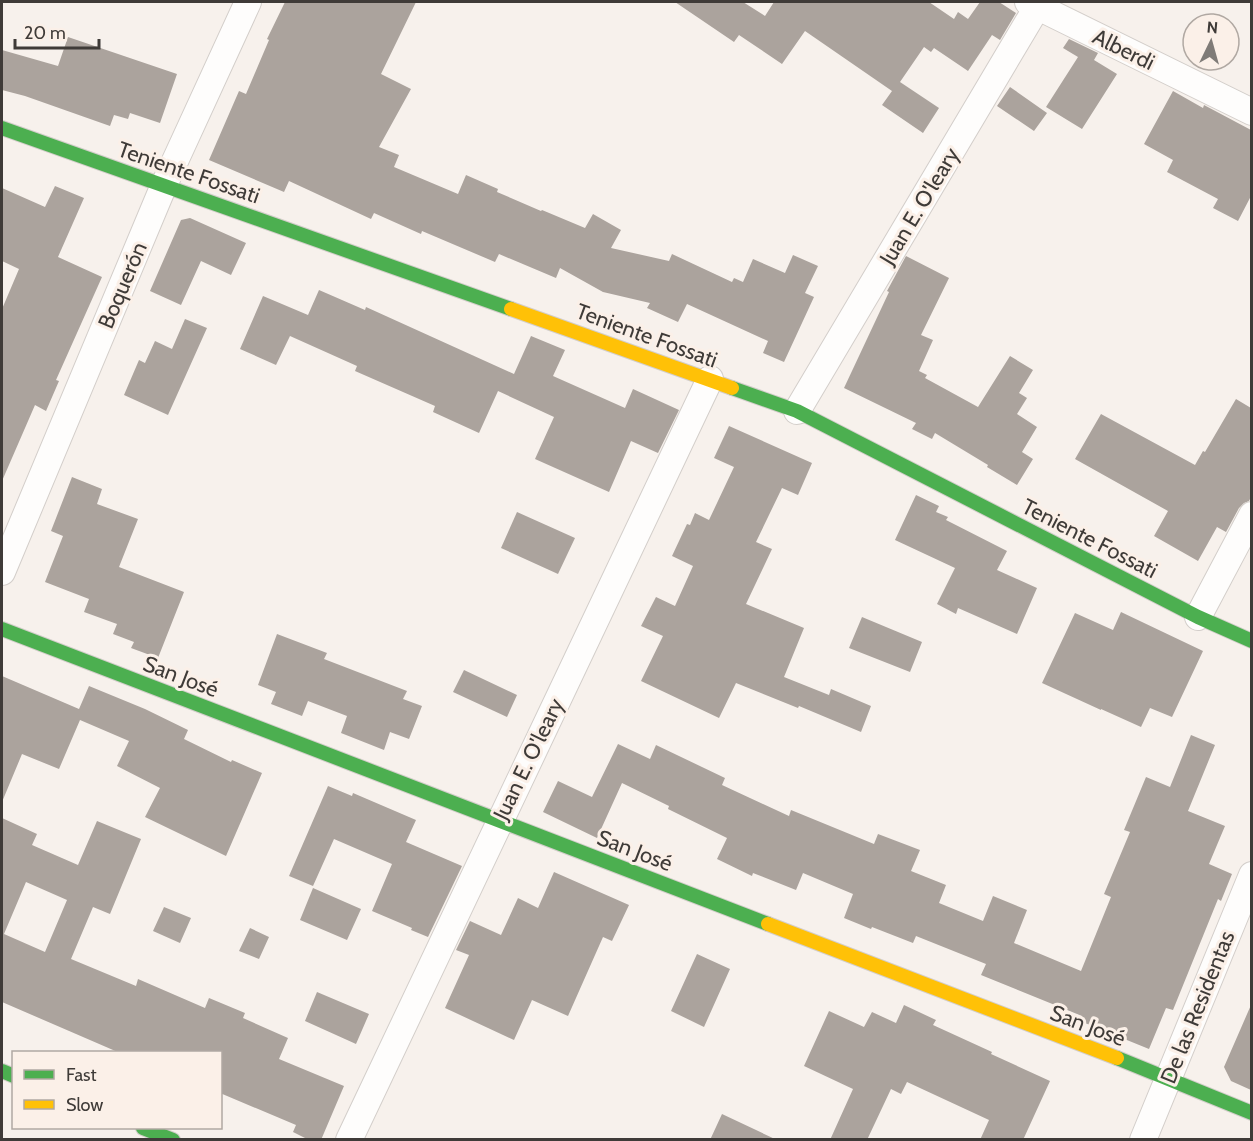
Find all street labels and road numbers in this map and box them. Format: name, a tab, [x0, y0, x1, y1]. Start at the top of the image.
street label: Alberdi	[1088, 23, 1159, 76]
street label: Teniente Fossati	[114, 136, 263, 209]
street label: Juan E. O'leary	[873, 143, 965, 271]
street label: Boquerón	[92, 238, 153, 333]
street label: Teniente Fossati	[572, 297, 721, 374]
street label: Teniente Fossati	[1018, 493, 1162, 584]
street label: San José	[139, 650, 222, 703]
street label: Juan E. O'leary	[487, 694, 570, 825]
street label: San José	[593, 824, 676, 877]
street label: De las Residentas	[1155, 927, 1240, 1088]
street label: San José	[1046, 999, 1129, 1052]

